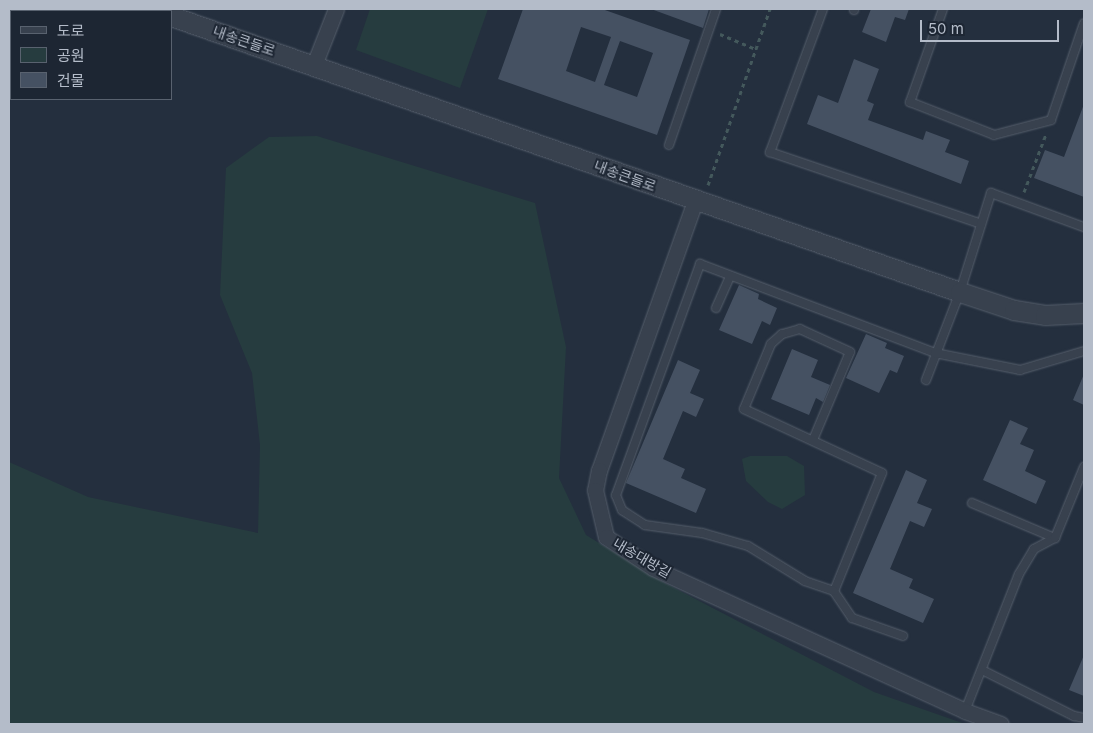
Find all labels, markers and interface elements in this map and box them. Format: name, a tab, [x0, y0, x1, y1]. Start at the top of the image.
legend	[10, 10, 172, 100]
scale bar	[923, 10, 1062, 42]
text: 50 m	[928, 19, 964, 38]
text: 도로	[57, 21, 85, 40]
street label: 내송큰들로	[211, 23, 277, 59]
text: 공원	[57, 46, 85, 65]
text: 건물	[57, 71, 85, 90]
street label: 내송큰들로	[592, 157, 658, 195]
street label: 내송대방길	[610, 535, 674, 581]

